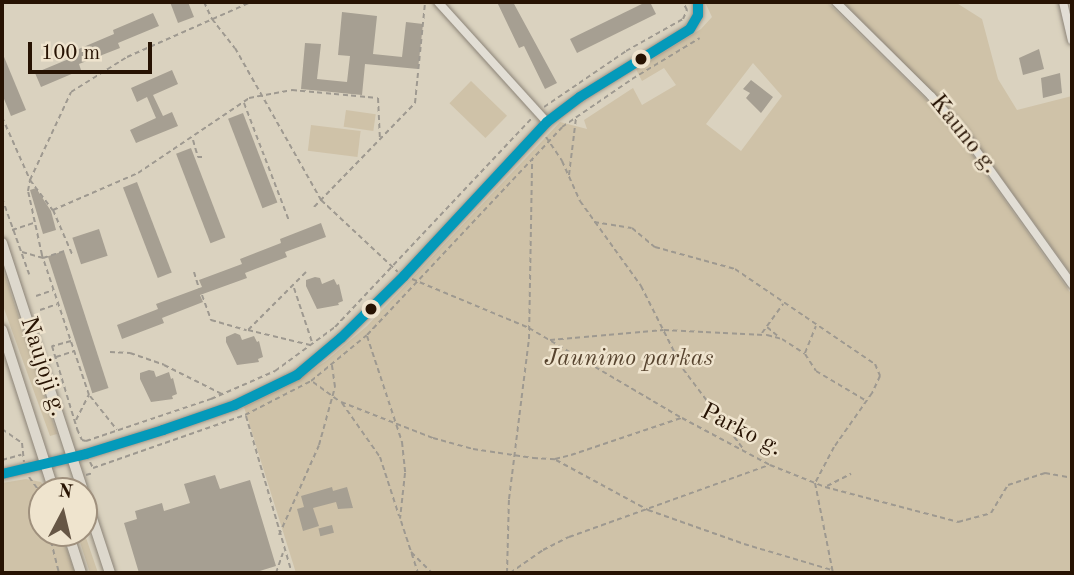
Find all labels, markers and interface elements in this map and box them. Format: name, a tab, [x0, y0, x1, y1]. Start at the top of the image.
scale bar	[32, 28, 156, 72]
text: 100 m	[41, 43, 100, 64]
unlabelled marker	[634, 52, 648, 66]
street label: Kauno g.	[922, 89, 1004, 181]
unlabelled marker	[364, 302, 378, 316]
street label: Naujoji g.	[12, 313, 72, 421]
park label: Jaunimo parkas	[544, 346, 714, 374]
street label: Parko g.	[695, 398, 787, 464]
north arrow	[28, 477, 98, 547]
text: N	[57, 482, 74, 503]

